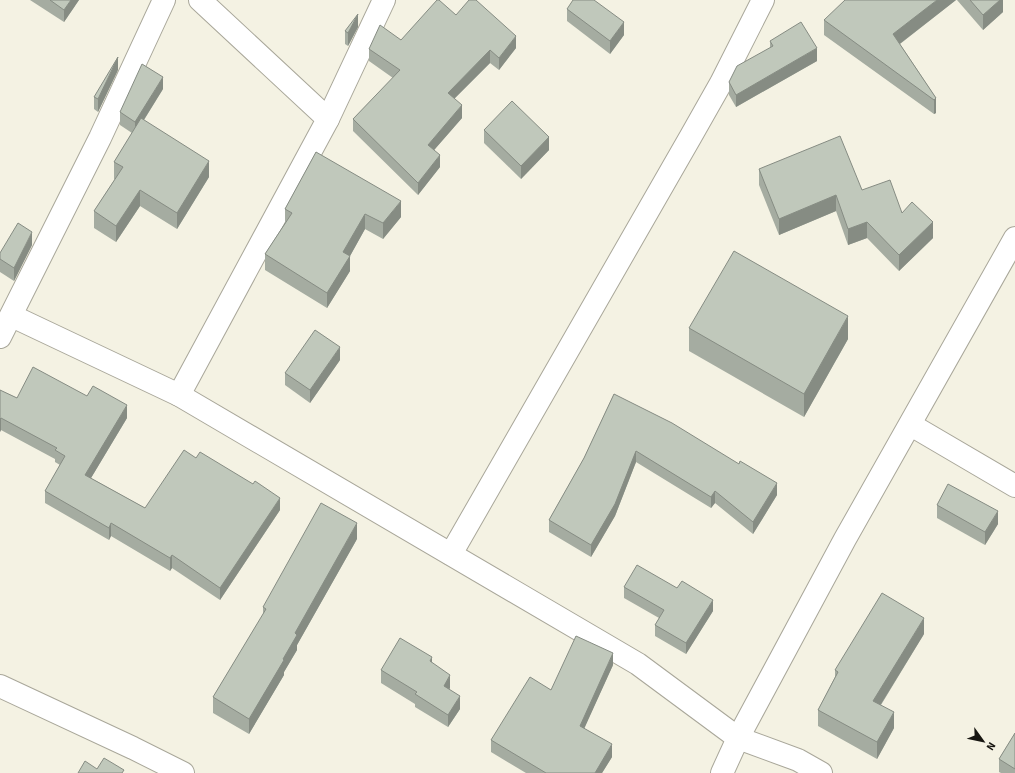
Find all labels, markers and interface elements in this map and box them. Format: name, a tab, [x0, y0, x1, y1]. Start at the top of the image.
north arrow	[963, 721, 1003, 761]
text: N	[983, 739, 999, 753]

